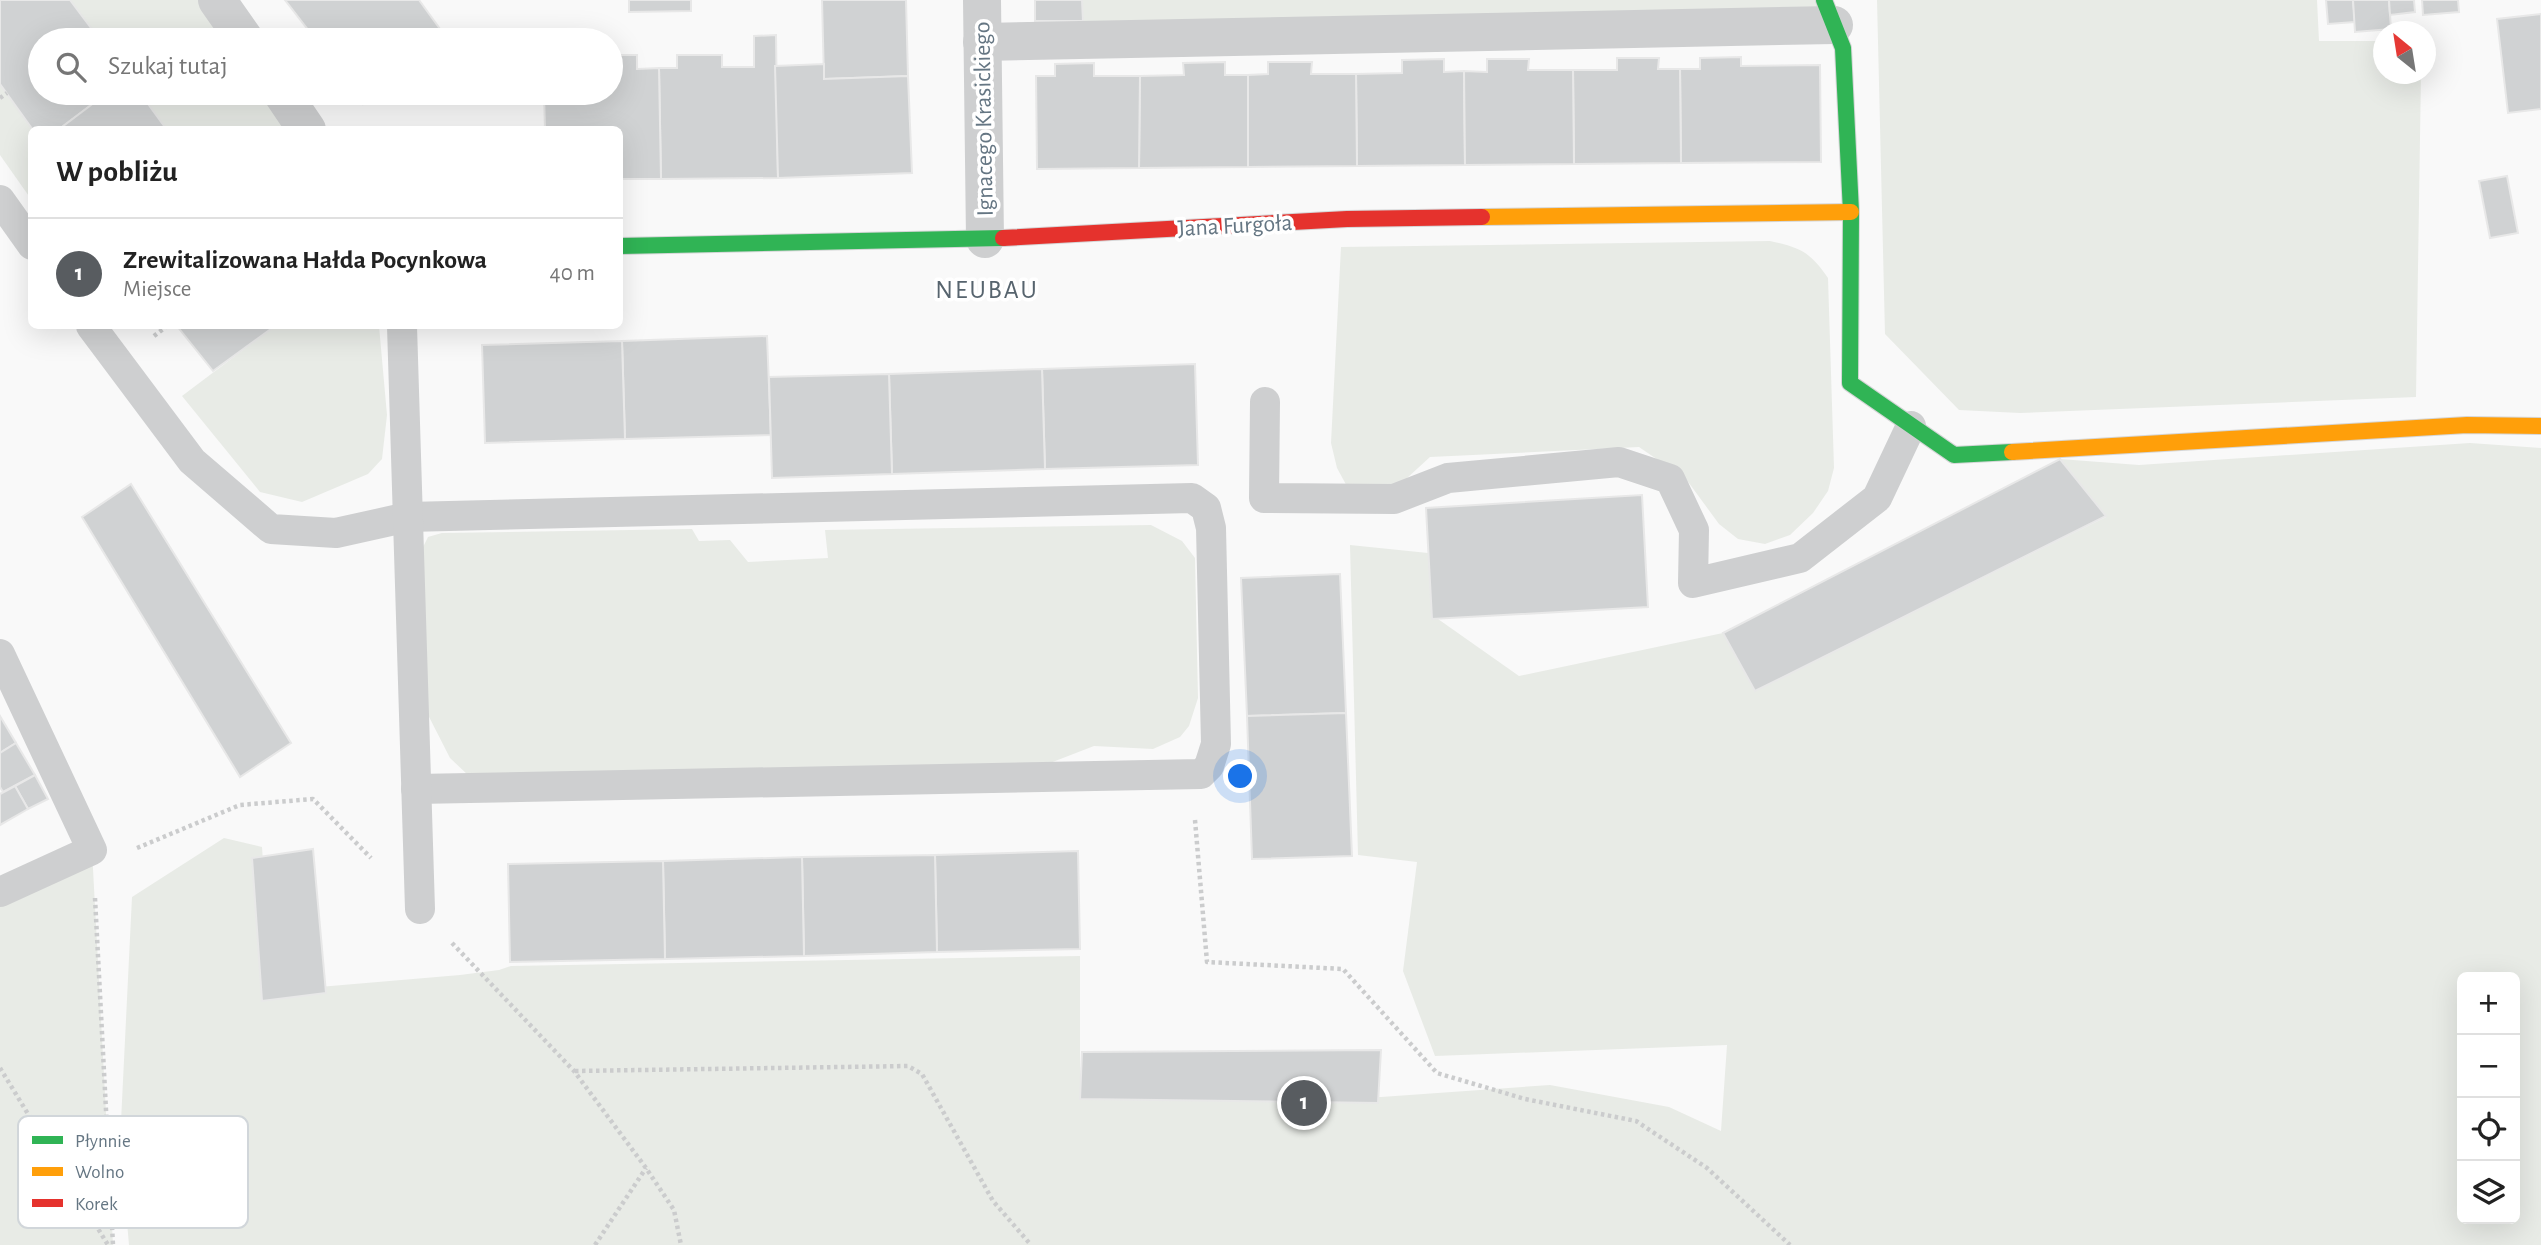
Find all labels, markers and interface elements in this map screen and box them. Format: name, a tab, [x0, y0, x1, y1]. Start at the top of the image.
street label: Ignacego Krasickiego	[970, 21, 998, 217]
north arrow	[2373, 21, 2436, 84]
search box	[28, 28, 623, 105]
icon: search	[52, 48, 90, 86]
text: Szukaj tutaj	[108, 53, 228, 79]
text: W pobliżu	[56, 157, 178, 187]
street label: Jana Furgoła	[1177, 211, 1293, 241]
text: Zrewitalizowana Hałda Pocynkowa	[123, 247, 487, 273]
text: 1	[75, 262, 83, 285]
text: 40 m	[550, 262, 595, 285]
district label: NEUBAU	[935, 277, 1039, 303]
text: Miejsce	[123, 278, 191, 301]
your location	[1223, 759, 1257, 793]
map controls	[2457, 972, 2520, 1224]
button: +	[2457, 972, 2520, 1035]
button: −	[2457, 1035, 2520, 1098]
pin: 1	[1281, 1077, 1327, 1129]
button: locate	[2457, 1098, 2520, 1161]
legend	[18, 1116, 248, 1228]
text: Płynnie	[75, 1132, 131, 1151]
button: layers	[2457, 1161, 2520, 1224]
text: Wolno	[75, 1163, 124, 1182]
text: Korek	[75, 1195, 118, 1214]

